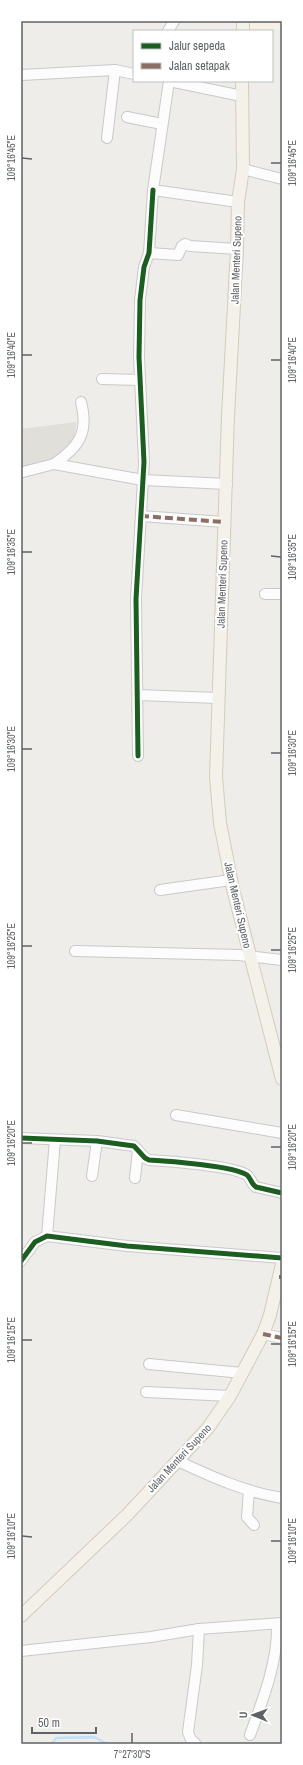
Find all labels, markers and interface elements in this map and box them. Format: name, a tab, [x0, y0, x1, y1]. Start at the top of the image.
legend	[133, 30, 273, 82]
text: Jalur sepeda	[169, 38, 226, 54]
text: Jalan setapak	[169, 58, 230, 74]
text: 109°16'45"E	[5, 135, 18, 181]
text: 109°16'45"E	[286, 140, 299, 186]
street label: Jalan Menteri Supeno	[227, 216, 245, 304]
text: 109°16'40"E	[5, 332, 18, 378]
text: 109°16'40"E	[286, 337, 299, 383]
text: 109°16'35"E	[5, 529, 18, 575]
text: 109°16'35"E	[286, 534, 299, 580]
street label: Jalan Menteri Supeno	[213, 540, 231, 628]
text: 109°16'30"E	[5, 726, 18, 772]
text: 109°16'30"E	[286, 730, 299, 776]
street label: Jalan Menteri Supeno	[221, 860, 255, 950]
text: 109°16'25"E	[5, 923, 18, 969]
text: 109°16'25"E	[286, 927, 299, 973]
text: 109°16'20"E	[5, 1120, 18, 1166]
text: 109°16'20"E	[286, 1124, 299, 1170]
text: 109°16'15"E	[5, 1317, 18, 1363]
text: 109°16'15"E	[286, 1321, 299, 1367]
street label: Jalan Menteri Supeno	[144, 1421, 214, 1495]
text: 109°16'10"E	[5, 1513, 18, 1559]
text: 109°16'10"E	[286, 1518, 299, 1564]
north arrow	[233, 1695, 273, 1735]
scale bar	[32, 1709, 96, 1735]
text: U	[236, 1711, 250, 1718]
text: 50 m	[38, 1715, 60, 1731]
text: 7°27'30"S	[114, 1748, 151, 1761]

